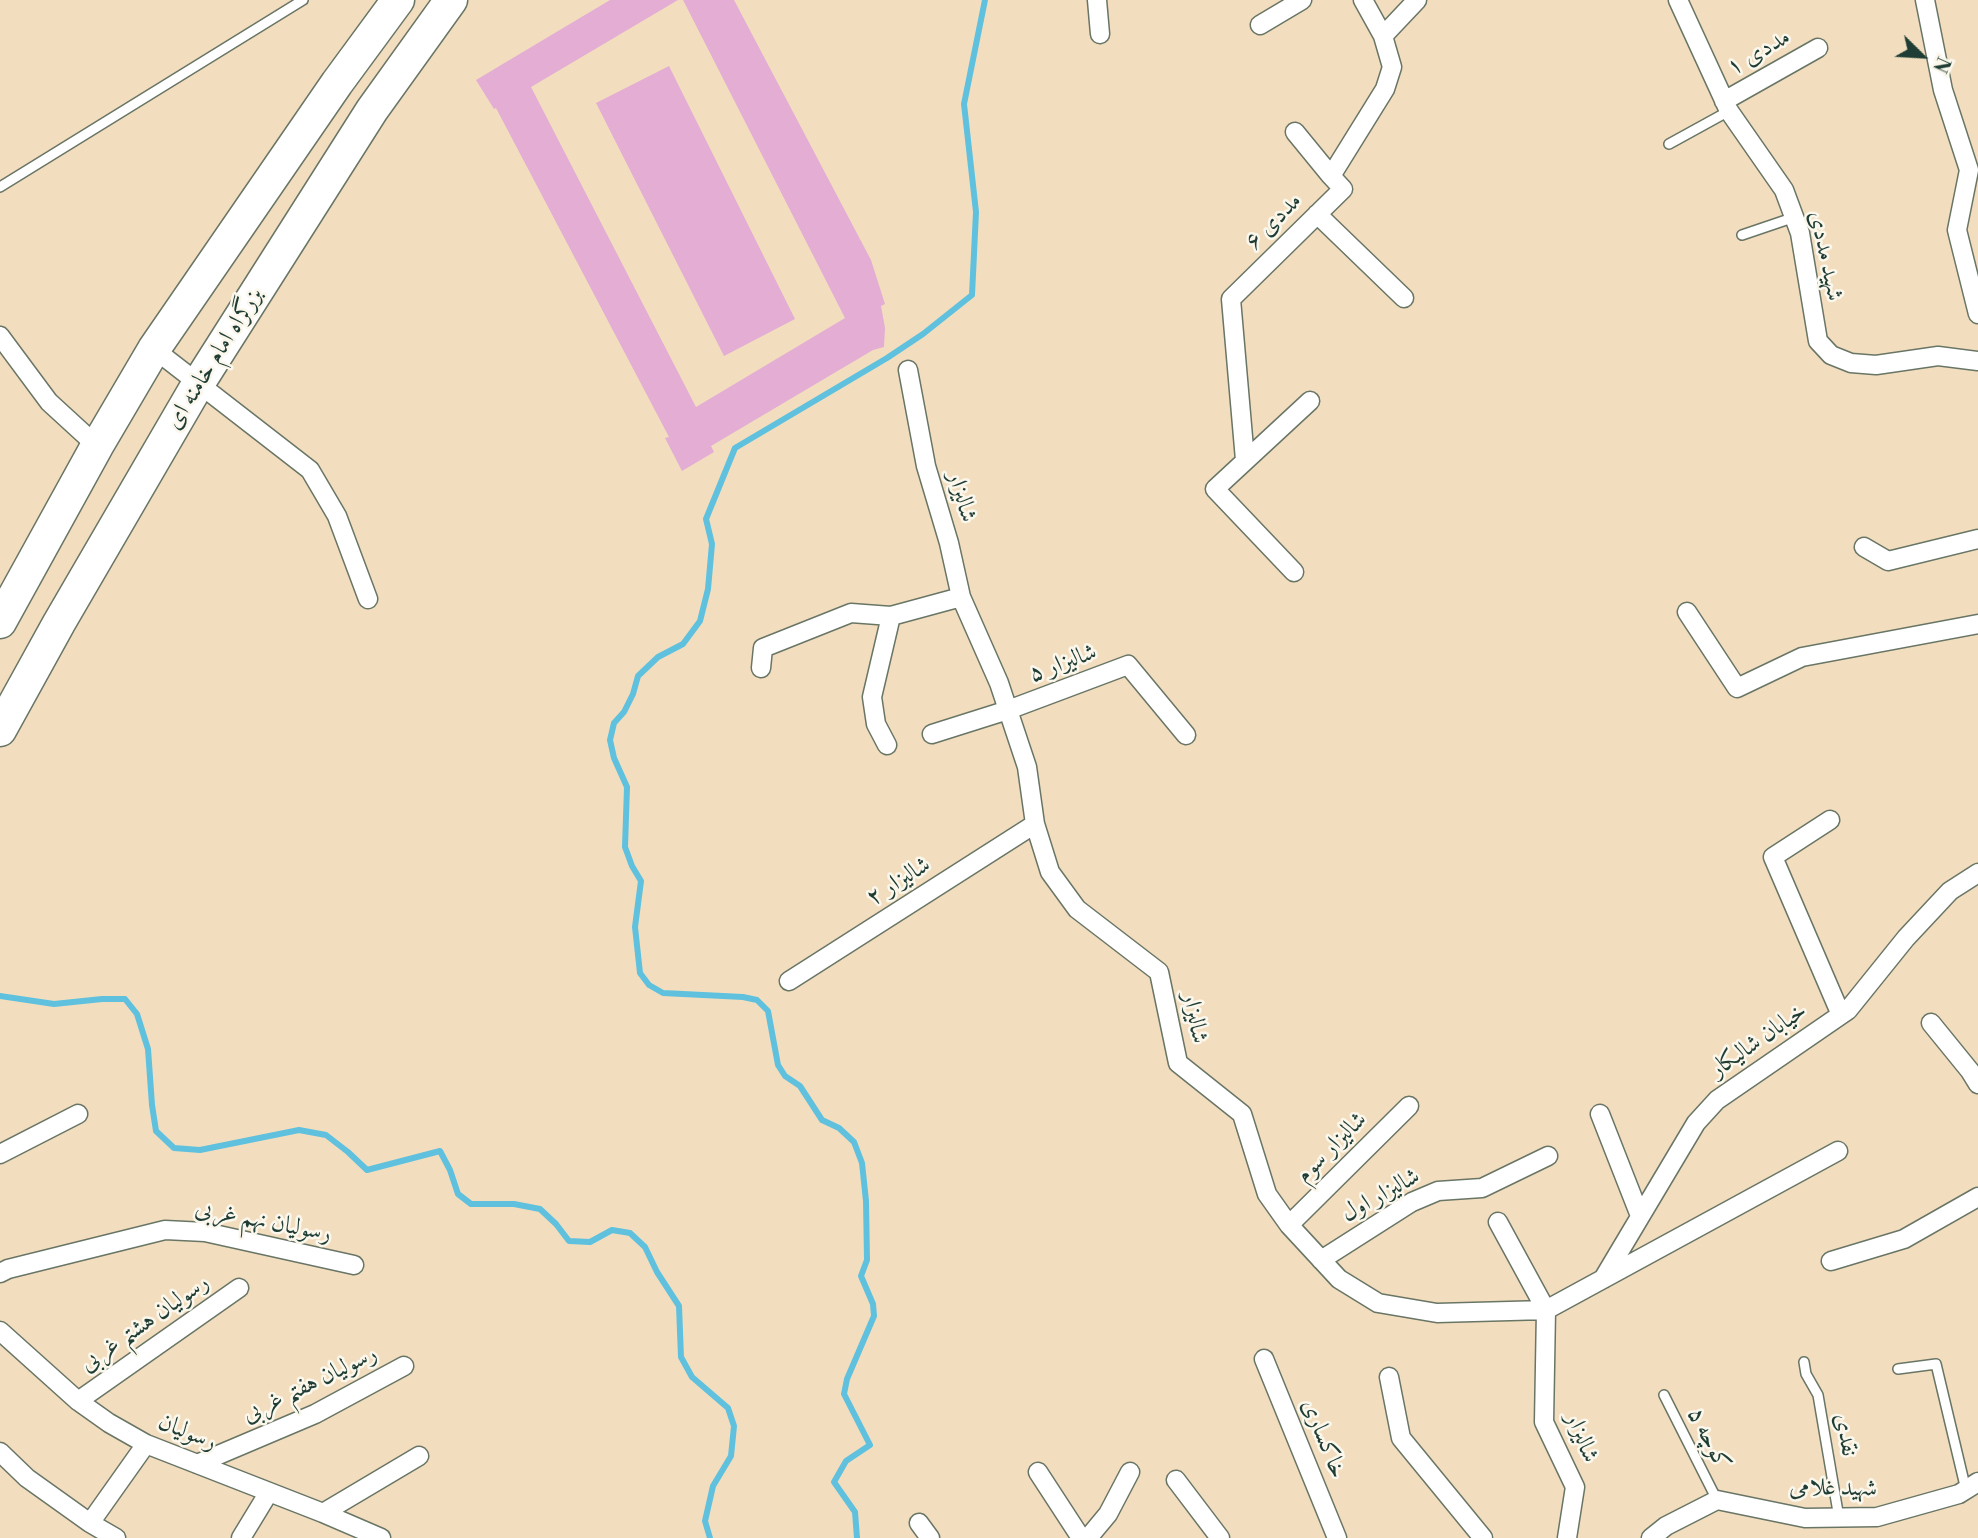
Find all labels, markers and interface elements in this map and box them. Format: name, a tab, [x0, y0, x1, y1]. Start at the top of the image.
north arrow	[1887, 21, 1957, 91]
street label: مددی ۱	[1722, 23, 1796, 83]
text: N	[1927, 53, 1955, 76]
street label: مددی ۶	[1240, 188, 1308, 256]
street label: شهید مددی	[1801, 208, 1849, 304]
street label: بزرگراه امام خامنه ای	[160, 283, 270, 435]
street label: شالیزار	[940, 468, 982, 526]
street label: شالیزار ۵	[1025, 638, 1101, 690]
street label: شالیزار ۲	[862, 851, 936, 913]
street label: شالیزار	[1175, 990, 1213, 1046]
street label: خیابان شالیکار	[1705, 997, 1813, 1085]
street label: شالیزار سوم	[1290, 1106, 1374, 1190]
street label: شالیزار اول	[1337, 1163, 1425, 1229]
street label: رسولیان نهم غربی	[192, 1195, 334, 1249]
street label: رسولیان هشتم غربی	[75, 1269, 215, 1379]
street label: رسولیان هفتم غربی	[238, 1340, 382, 1430]
street label: خاکساری	[1294, 1395, 1352, 1483]
street label: کوچه ۵	[1680, 1403, 1736, 1475]
street label: رسولیان	[153, 1408, 221, 1458]
street label: شالیزار	[1558, 1409, 1604, 1467]
street label: نقدی	[1827, 1411, 1863, 1459]
street label: شهید غلامی	[1789, 1474, 1877, 1504]

